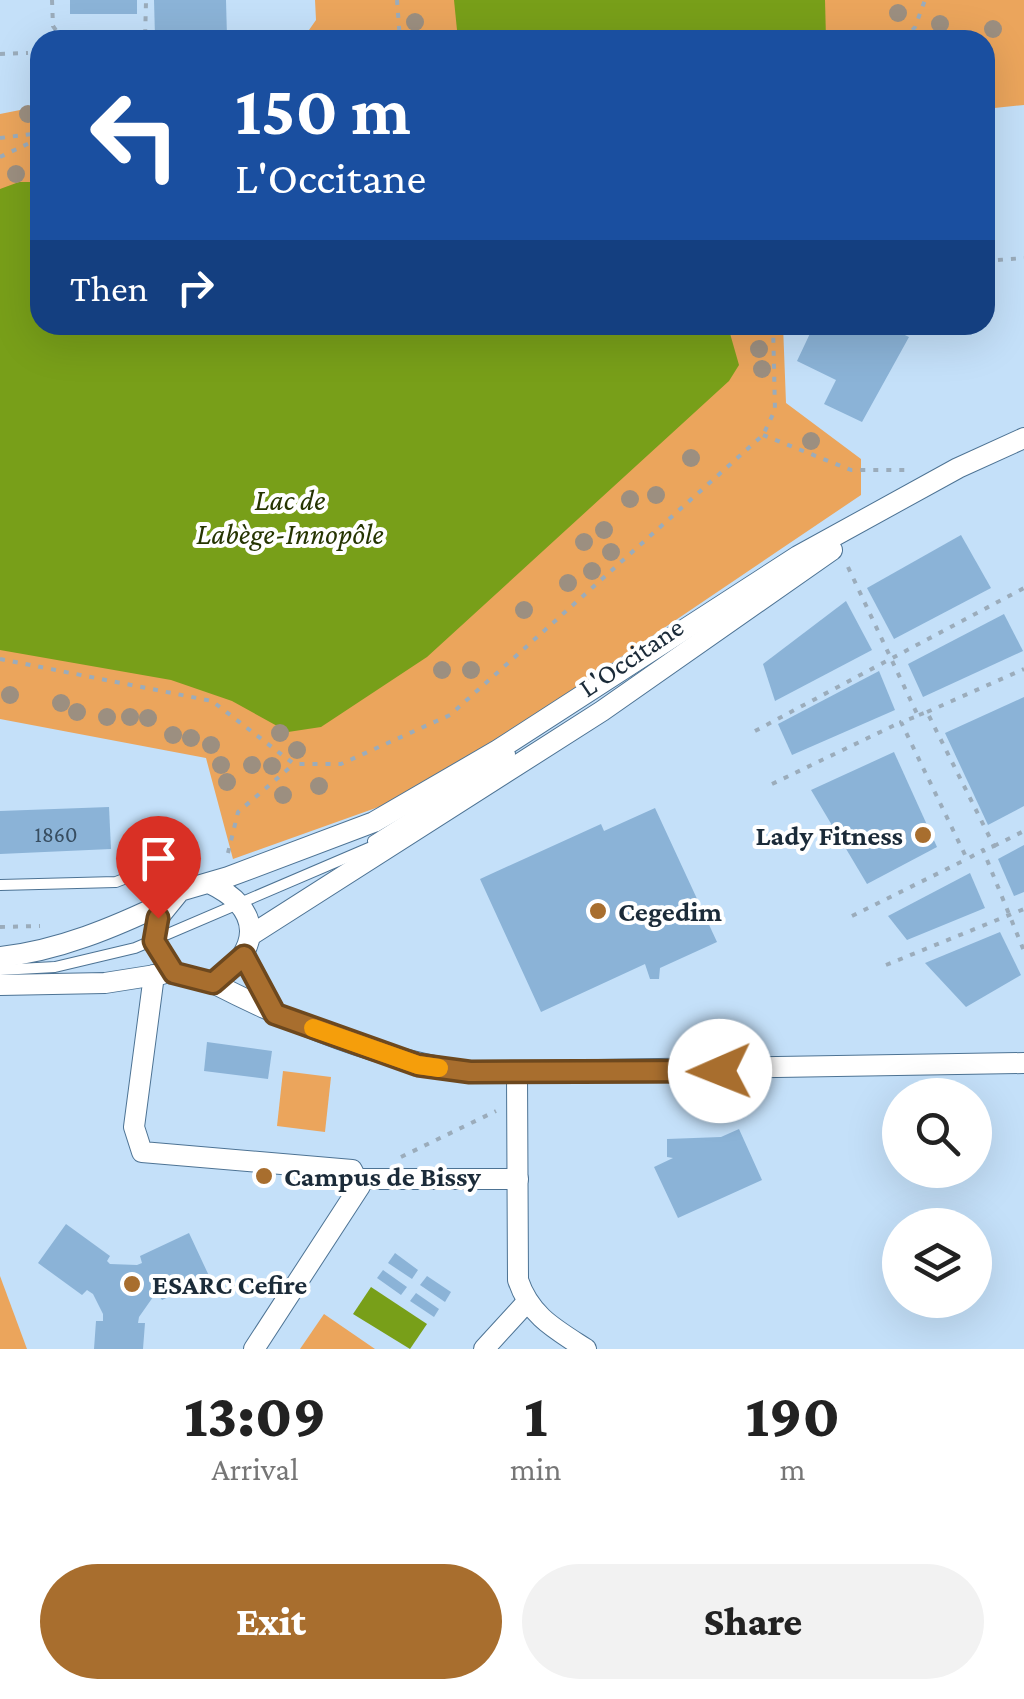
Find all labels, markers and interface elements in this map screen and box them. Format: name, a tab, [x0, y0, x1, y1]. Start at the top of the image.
icon: left	[70, 70, 200, 200]
text: 150 m	[235, 71, 411, 149]
text: L'Occitane	[235, 153, 426, 203]
icon: right	[168, 260, 223, 315]
text: Then	[70, 267, 148, 309]
water label: Lac de Labège-Innopôle	[196, 483, 384, 551]
street label: L'Occitane	[573, 611, 689, 703]
pin	[116, 816, 201, 919]
place label: Lady Fitness	[755, 820, 903, 851]
house number: 1860	[35, 822, 77, 847]
marker: Lady Fitness	[912, 824, 934, 846]
icon: arrive	[131, 831, 186, 886]
place label: Cegedim	[618, 896, 722, 927]
marker: Cegedim	[587, 900, 609, 922]
position arrow	[668, 1019, 772, 1123]
map controls	[882, 1078, 992, 1318]
button: search	[882, 1078, 992, 1188]
place label: Campus de Bissy	[284, 1161, 481, 1192]
marker: Campus de Bissy	[253, 1165, 275, 1187]
button: layers	[882, 1208, 992, 1318]
place label: ESARC Cefire	[152, 1269, 307, 1300]
marker: ESARC Cefire	[121, 1273, 143, 1295]
text: 13:09	[184, 1382, 326, 1449]
text: 1	[524, 1382, 547, 1449]
text: 190	[745, 1382, 840, 1449]
text: Arrival	[212, 1451, 299, 1487]
text: min	[510, 1451, 561, 1487]
text: m	[780, 1451, 806, 1487]
button: Exit	[40, 1564, 502, 1679]
button: Share	[522, 1564, 984, 1679]

